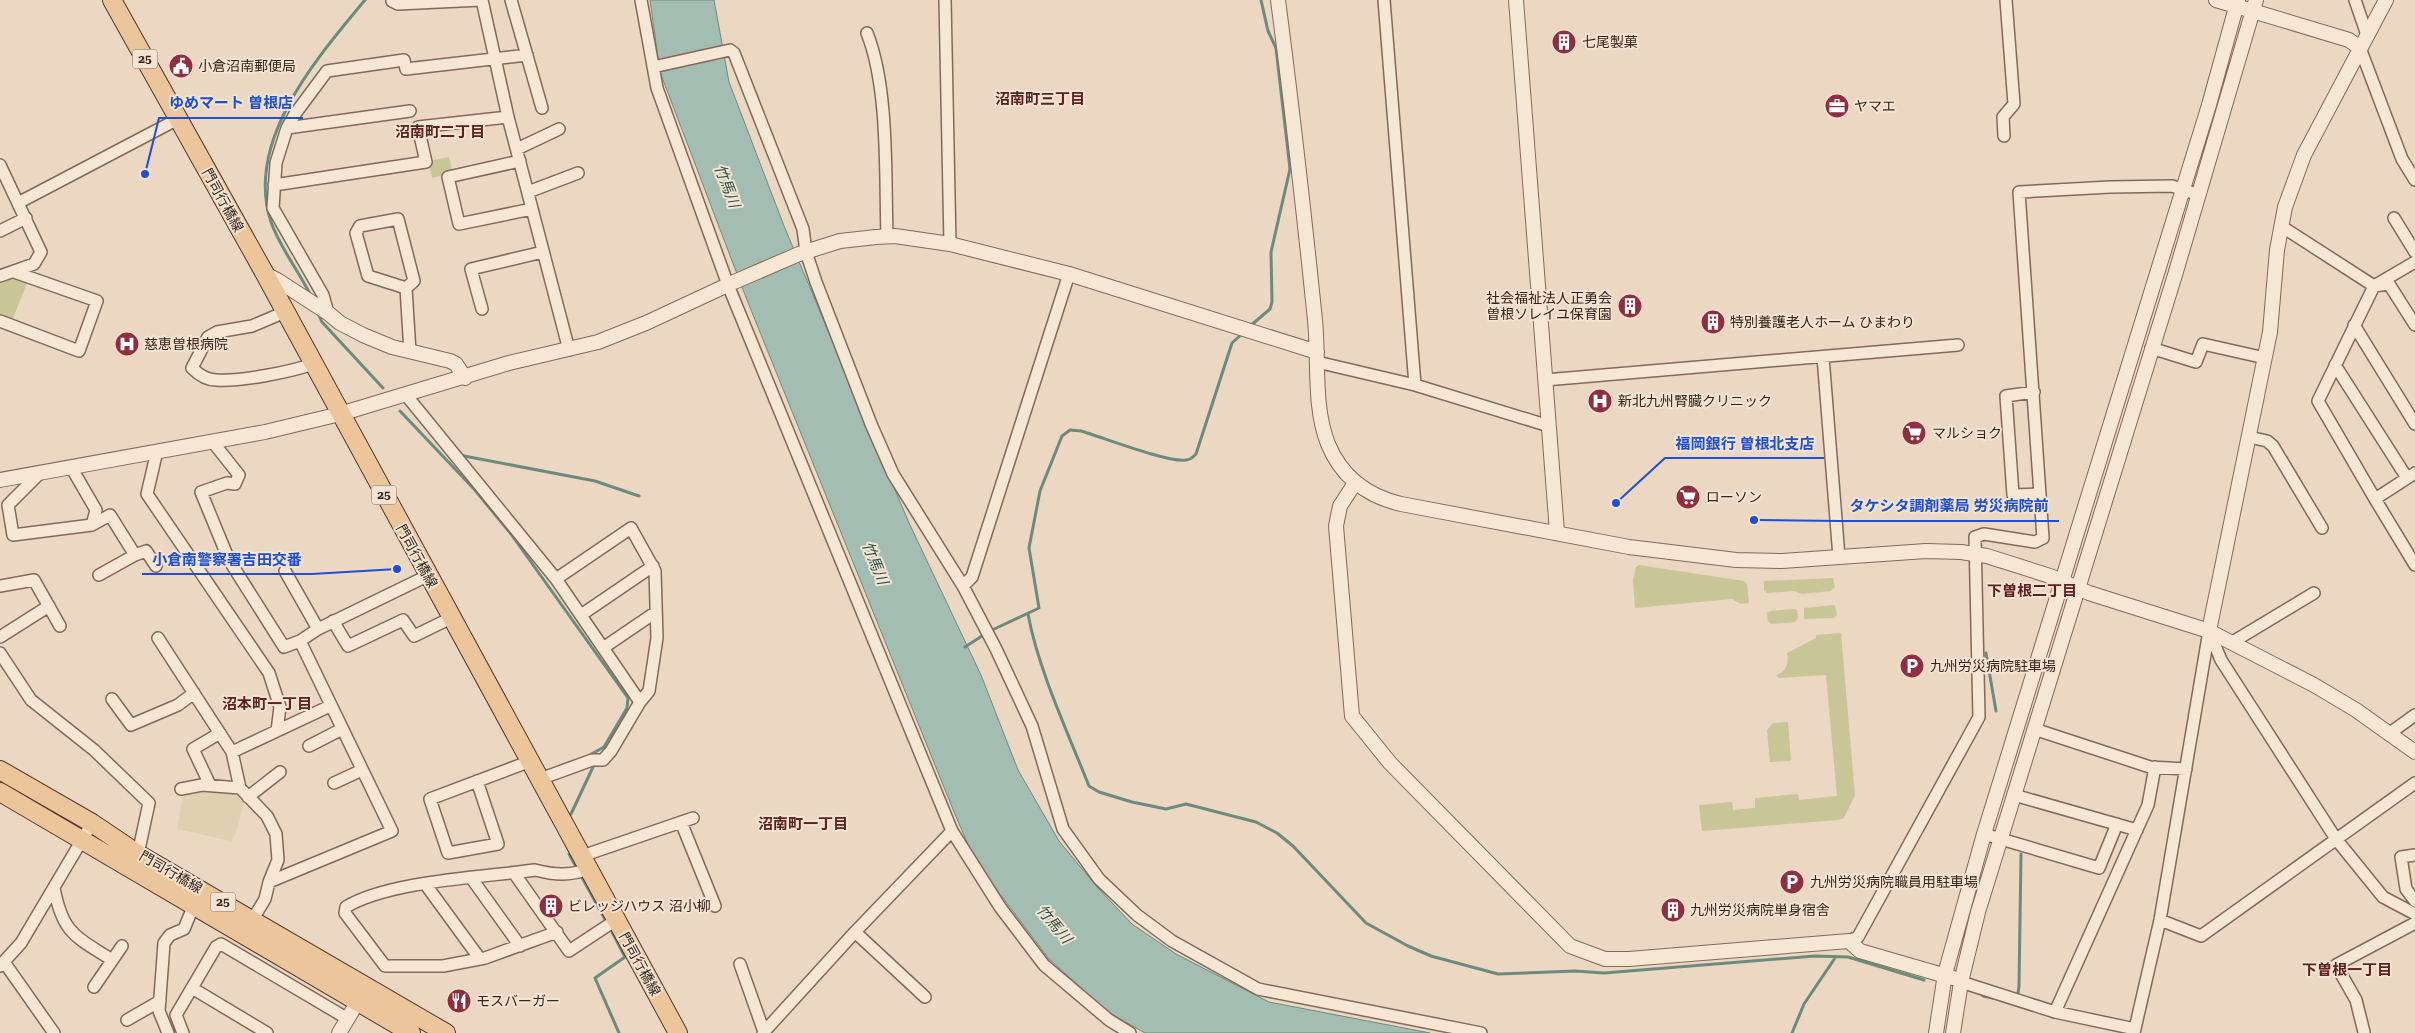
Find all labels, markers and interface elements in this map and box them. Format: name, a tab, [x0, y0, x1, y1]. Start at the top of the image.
building icon: 七尾製菓	[1551, 29, 1577, 55]
place label: 七尾製菓	[1582, 34, 1638, 50]
road number: 25	[132, 50, 158, 68]
public building icon: 小倉沼南郵便局	[168, 53, 194, 79]
place label: 小倉沼南郵便局	[198, 58, 296, 74]
callout: ゆめマート 曽根店	[159, 88, 303, 118]
district label: 沼南町三丁目	[995, 90, 1085, 108]
office icon: ヤマエ	[1824, 93, 1850, 119]
text: ゆめマート 曽根店	[169, 94, 293, 112]
place label: ヤマエ	[1854, 98, 1896, 114]
district label: 沼南町二丁目	[395, 123, 485, 141]
water label: 竹馬川	[711, 162, 744, 212]
street label: 門司行橋線	[199, 166, 247, 234]
place label: 社会福祉法人正勇会 曽根ソレイユ保育園	[1486, 290, 1612, 322]
building icon: 社会福祉法人正勇会 曽根ソレイユ保育園	[1617, 293, 1643, 319]
building icon: 特別養護老人ホーム ひまわり	[1700, 309, 1726, 335]
place label: 特別養護老人ホーム ひまわり	[1730, 314, 1915, 330]
hospital icon: 慈恵曽根病院	[114, 331, 140, 357]
place label: 慈恵曽根病院	[144, 336, 228, 352]
hospital icon: 新北九州腎臓クリニック	[1587, 388, 1613, 414]
place label: 新北九州腎臓クリニック	[1618, 393, 1772, 409]
supermarket icon: マルショク	[1901, 420, 1927, 446]
place label: マルショク	[1932, 425, 2002, 441]
callout: 福岡銀行 曽根北支店	[1665, 428, 1824, 458]
text: 福岡銀行 曽根北支店	[1675, 435, 1814, 453]
supermarket icon: ローソン	[1675, 484, 1701, 510]
road number: 25	[372, 486, 396, 504]
place label: ローソン	[1706, 489, 1762, 505]
callout: タケシタ調剤薬局 労災病院前	[1840, 491, 2059, 521]
text: タケシタ調剤薬局 労災病院前	[1850, 497, 2048, 515]
street label: 門司行橋線	[393, 522, 441, 590]
water label: 竹馬川	[858, 539, 893, 589]
callout: 小倉南警察署吉田交番	[142, 544, 312, 574]
text: 小倉南警察署吉田交番	[152, 551, 302, 569]
district label: 下曽根二丁目	[1987, 582, 2077, 600]
parking icon: 九州労災病院駐車場	[1899, 653, 1925, 679]
place label: 九州労災病院駐車場	[1930, 658, 2056, 674]
district label: 沼本町一丁目	[222, 695, 312, 713]
district label: 沼南町一丁目	[758, 815, 848, 833]
street label: 門司行橋線	[137, 848, 205, 896]
parking icon: 九州労災病院職員用駐車場	[1779, 869, 1805, 895]
place label: 九州労災病院職員用駐車場	[1810, 874, 1978, 890]
road number: 25	[210, 892, 236, 912]
building icon: ビレッジハウス 沼小柳	[538, 893, 564, 919]
building icon: 九州労災病院単身宿舎	[1660, 897, 1686, 923]
place label: ビレッジハウス 沼小柳	[568, 898, 711, 914]
water label: 竹馬川	[1033, 901, 1077, 949]
place label: 九州労災病院単身宿舎	[1690, 902, 1830, 918]
street label: 門司行橋線	[616, 930, 664, 998]
district label: 下曽根一丁目	[2302, 961, 2392, 979]
restaurant icon: モスバーガー	[446, 988, 472, 1014]
place label: モスバーガー	[476, 993, 560, 1009]

